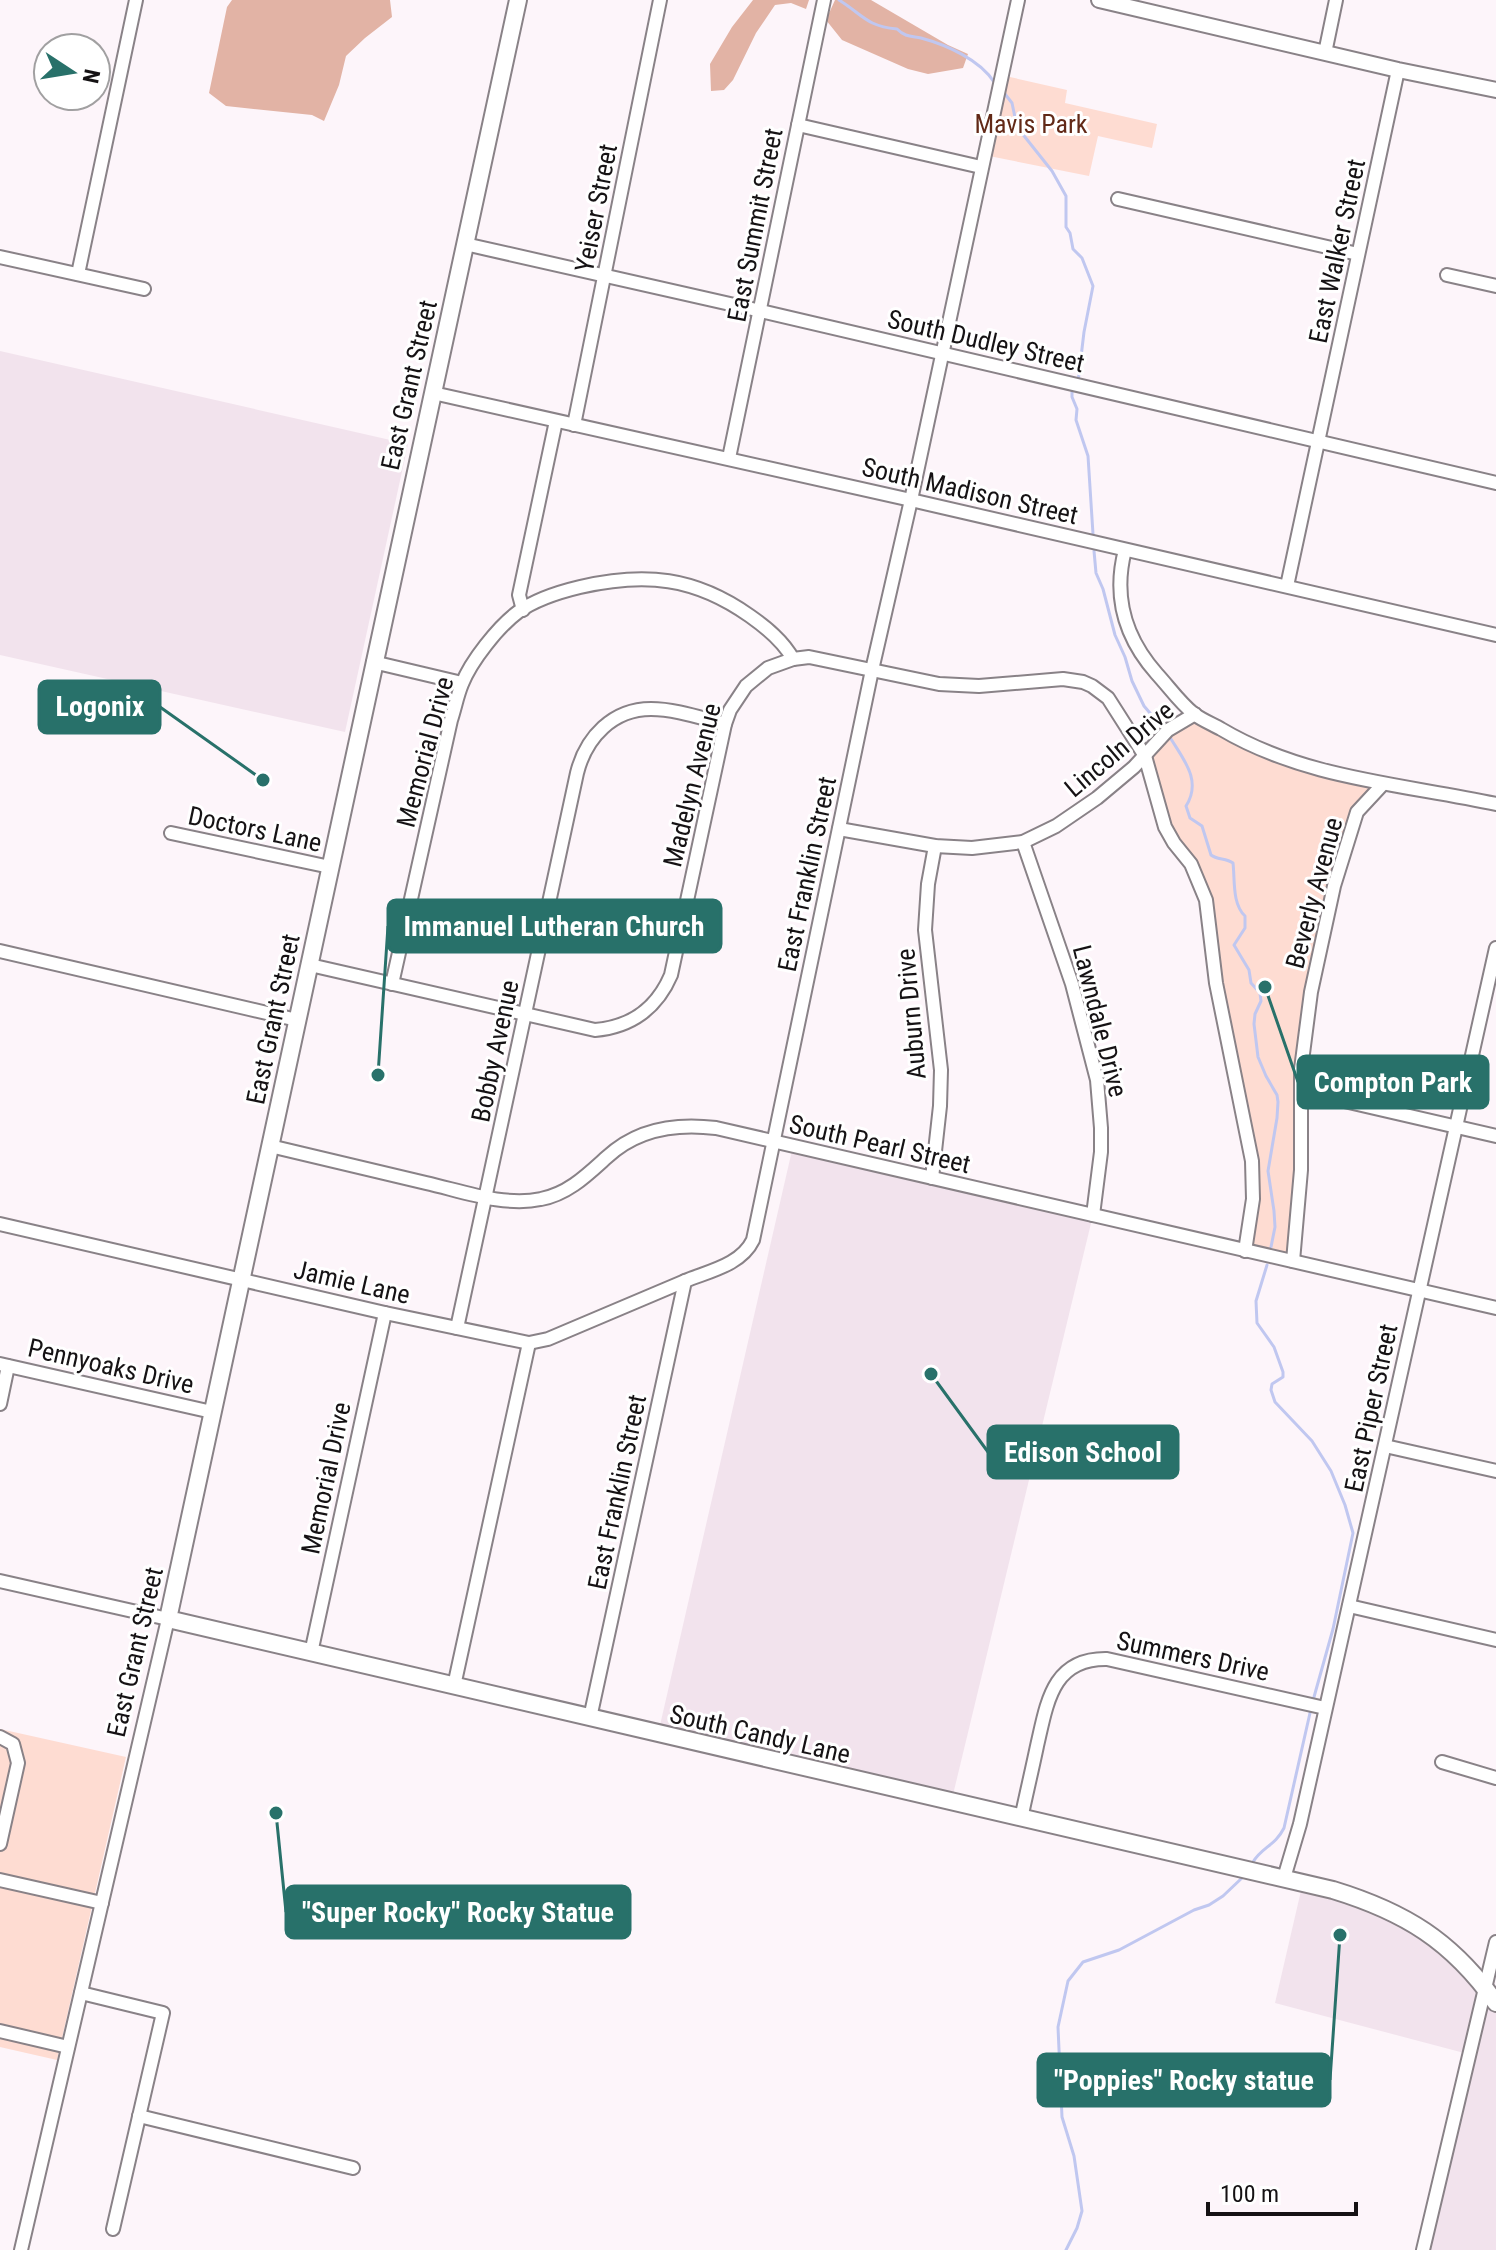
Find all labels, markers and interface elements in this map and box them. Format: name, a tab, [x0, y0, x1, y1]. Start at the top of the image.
north arrow	[32, 32, 112, 112]
text: N	[77, 67, 105, 85]
park label: Mavis Park	[974, 109, 1088, 139]
street label: East Summit Street	[722, 126, 788, 324]
street label: Yeiser Street	[569, 141, 623, 275]
street label: East Walker Street	[1303, 156, 1371, 346]
street label: East Grant Street	[375, 297, 443, 473]
street label: South Dudley Street	[885, 304, 1087, 378]
street label: South Madison Street	[859, 452, 1081, 530]
street label: Memorial Drive	[391, 673, 459, 831]
callout: Logonix	[39, 681, 160, 733]
text: Logonix	[56, 690, 145, 723]
street label: Lincoln Drive	[1059, 695, 1179, 803]
street label: Madelyn Avenue	[657, 700, 727, 870]
street label: East Franklin Street	[772, 774, 842, 974]
street label: Doctors Lane	[185, 800, 325, 858]
street label: Beverly Avenue	[1279, 814, 1349, 972]
callout: Immanuel Lutheran Church	[388, 900, 721, 952]
text: Immanuel Lutheran Church	[404, 910, 704, 943]
street label: East Grant Street	[240, 931, 306, 1107]
street label: Lawndale Drive	[1067, 942, 1133, 1100]
street label: Auburn Drive	[890, 947, 932, 1081]
street label: Bobby Avenue	[465, 977, 525, 1125]
callout: Compton Park	[1298, 1056, 1488, 1108]
text: Compton Park	[1314, 1066, 1473, 1099]
street label: South Pearl Street	[787, 1109, 973, 1179]
street label: Jamie Lane	[291, 1254, 413, 1310]
street label: East Piper Street	[1339, 1321, 1403, 1495]
street label: Pennyoaks Drive	[25, 1332, 197, 1400]
street label: East Franklin Street	[582, 1392, 652, 1592]
street label: Memorial Drive	[295, 1399, 357, 1557]
callout: Edison School	[988, 1426, 1178, 1478]
text: Edison School	[1004, 1436, 1162, 1469]
street label: East Grant Street	[101, 1564, 169, 1740]
street label: Summers Drive	[1114, 1625, 1272, 1687]
street label: South Candy Lane	[667, 1699, 853, 1769]
callout: "Super Rocky" Rocky Statue	[286, 1886, 630, 1938]
text: "Super Rocky" Rocky Statue	[302, 1896, 614, 1929]
callout: "Poppies" Rocky statue	[1038, 2054, 1330, 2106]
text: "Poppies" Rocky statue	[1054, 2064, 1314, 2097]
scale bar	[1208, 2166, 1356, 2216]
text: 100 m	[1220, 2180, 1279, 2208]

